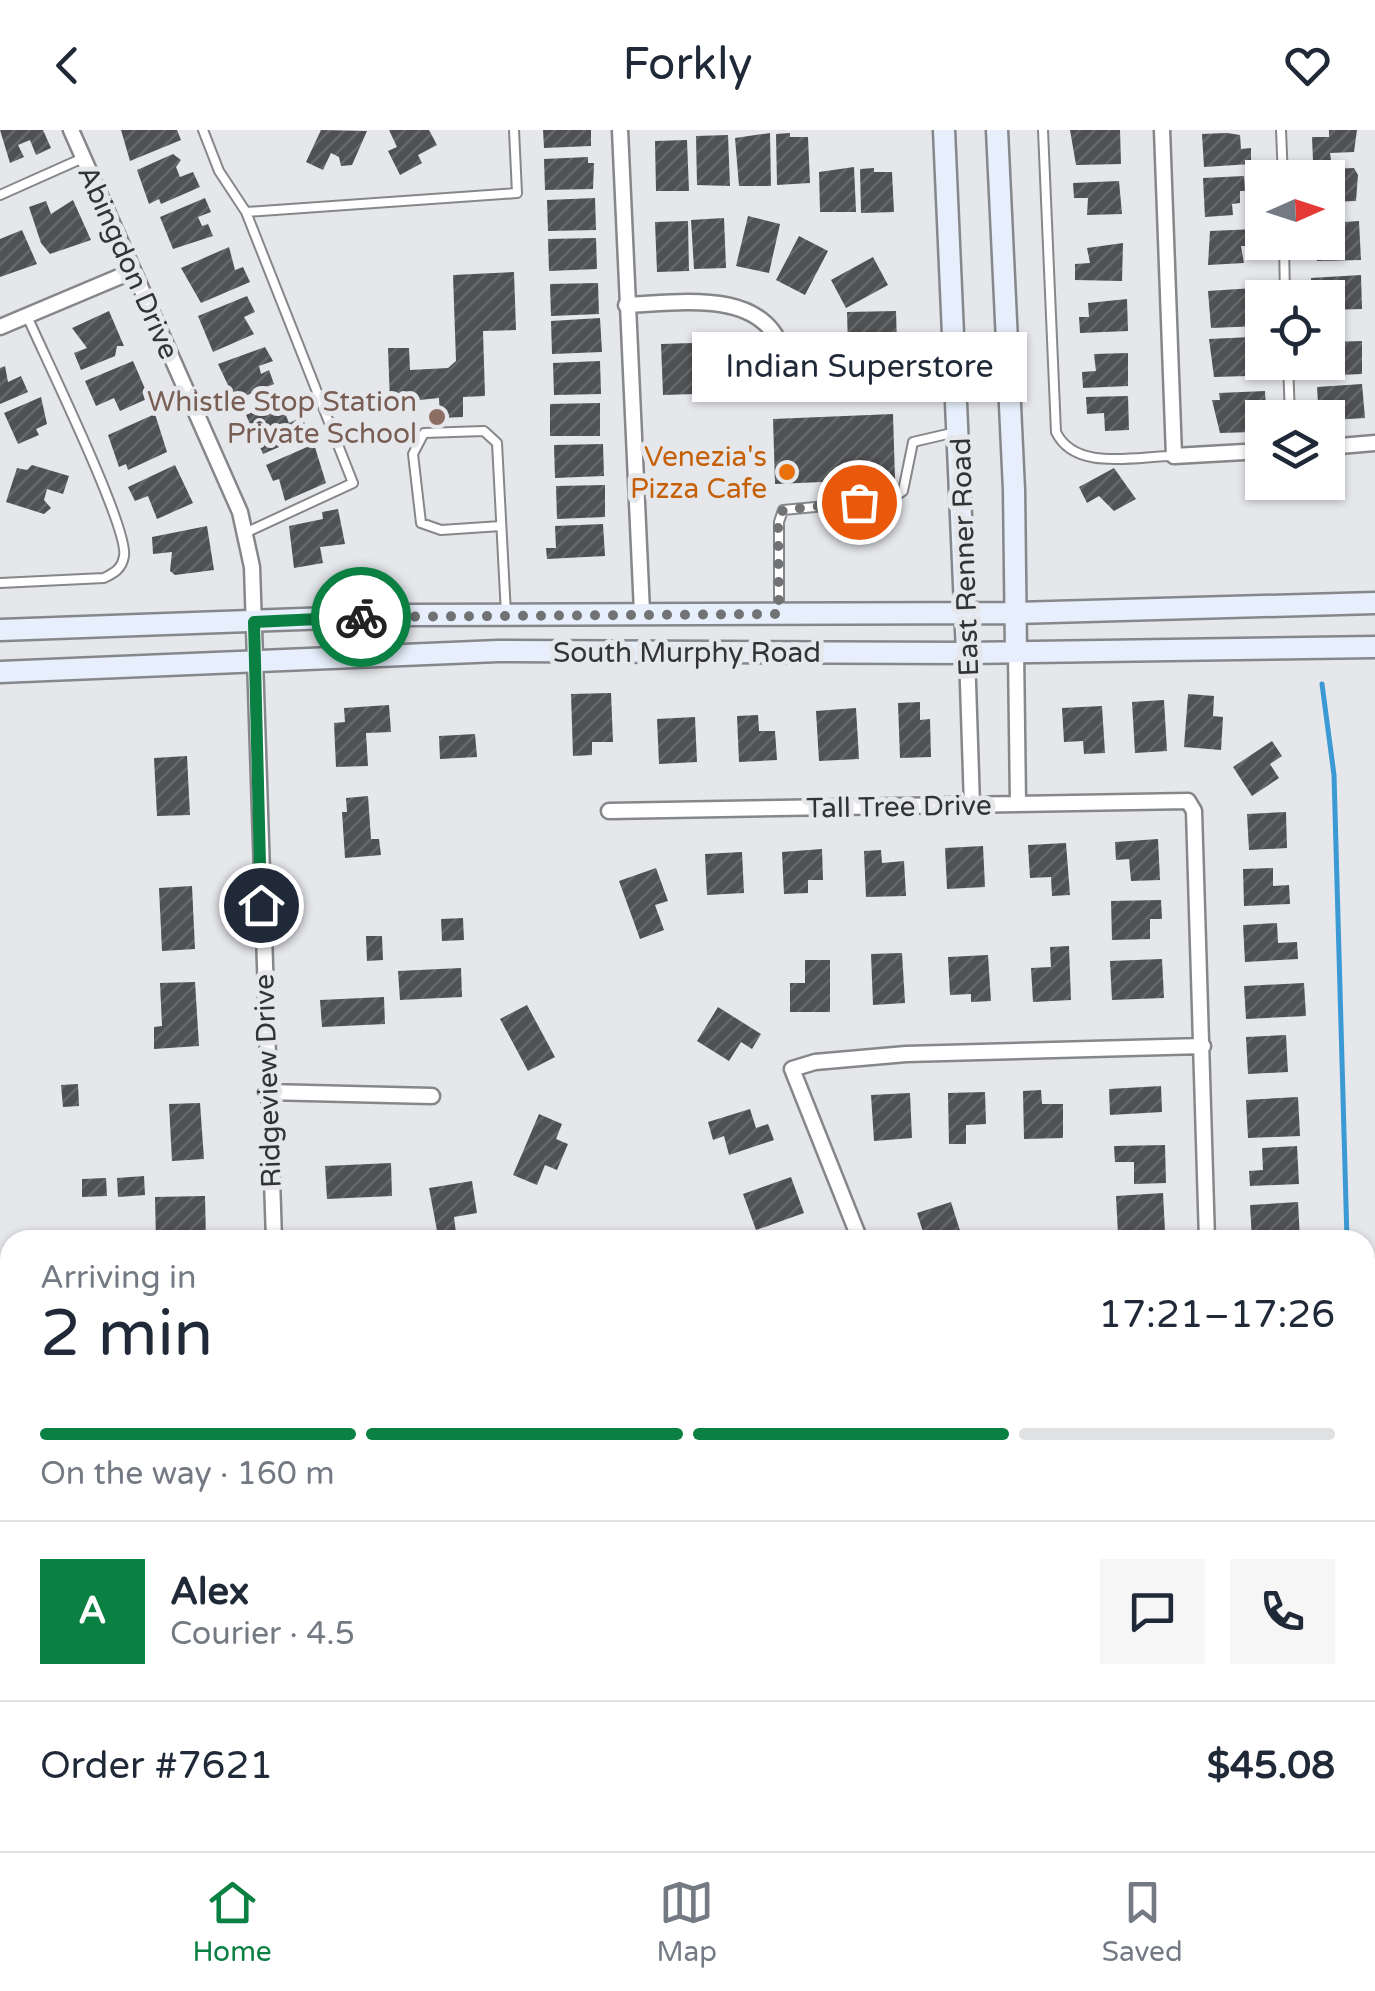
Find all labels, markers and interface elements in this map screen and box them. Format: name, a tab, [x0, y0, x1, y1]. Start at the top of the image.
icon: back	[40, 38, 95, 93]
text: Forkly	[622, 38, 753, 92]
icon: heart	[1280, 38, 1335, 93]
street label: Abingdon Drive	[70, 160, 186, 364]
north arrow	[1245, 160, 1345, 260]
map controls	[1245, 160, 1345, 500]
button: locate	[1245, 280, 1345, 380]
callout: Indian Superstore	[692, 332, 1026, 402]
text: Indian Superstore	[725, 348, 994, 386]
place label: Whistle Stop Station Private School	[147, 385, 417, 451]
button: layers	[1245, 400, 1345, 500]
marker: Whistle Stop Station Private School	[426, 406, 448, 428]
street label: East Renner Road	[944, 437, 986, 677]
place label: Venezia's Pizza Cafe	[630, 440, 767, 506]
pin	[817, 460, 902, 545]
marker: Venezia's Pizza Cafe	[776, 461, 798, 483]
icon: bag	[832, 475, 887, 530]
courier	[311, 567, 411, 667]
icon: bike	[334, 590, 389, 645]
street label: South Murphy Road	[553, 636, 821, 670]
street label: Tall Tree Drive	[806, 788, 992, 826]
pin	[219, 863, 304, 948]
icon: home	[234, 878, 289, 933]
street label: Ridgeview Drive	[247, 973, 289, 1188]
text: Arriving in	[40, 1259, 197, 1297]
text: 17:21–17:26	[1098, 1292, 1335, 1338]
text: 2 min	[40, 1295, 213, 1374]
text: On the way · 160 m	[40, 1455, 335, 1493]
button: chat	[1100, 1559, 1205, 1664]
button: phone	[1230, 1559, 1335, 1664]
text: Alex	[170, 1569, 249, 1615]
text: A	[78, 1588, 107, 1634]
text: Courier · 4.5	[170, 1615, 355, 1653]
text: Order #7621	[40, 1743, 273, 1789]
text: $45.08	[1207, 1743, 1335, 1789]
tab: Home	[192, 1875, 272, 1969]
tab: Map	[656, 1875, 717, 1969]
tab: Saved	[1102, 1875, 1183, 1969]

